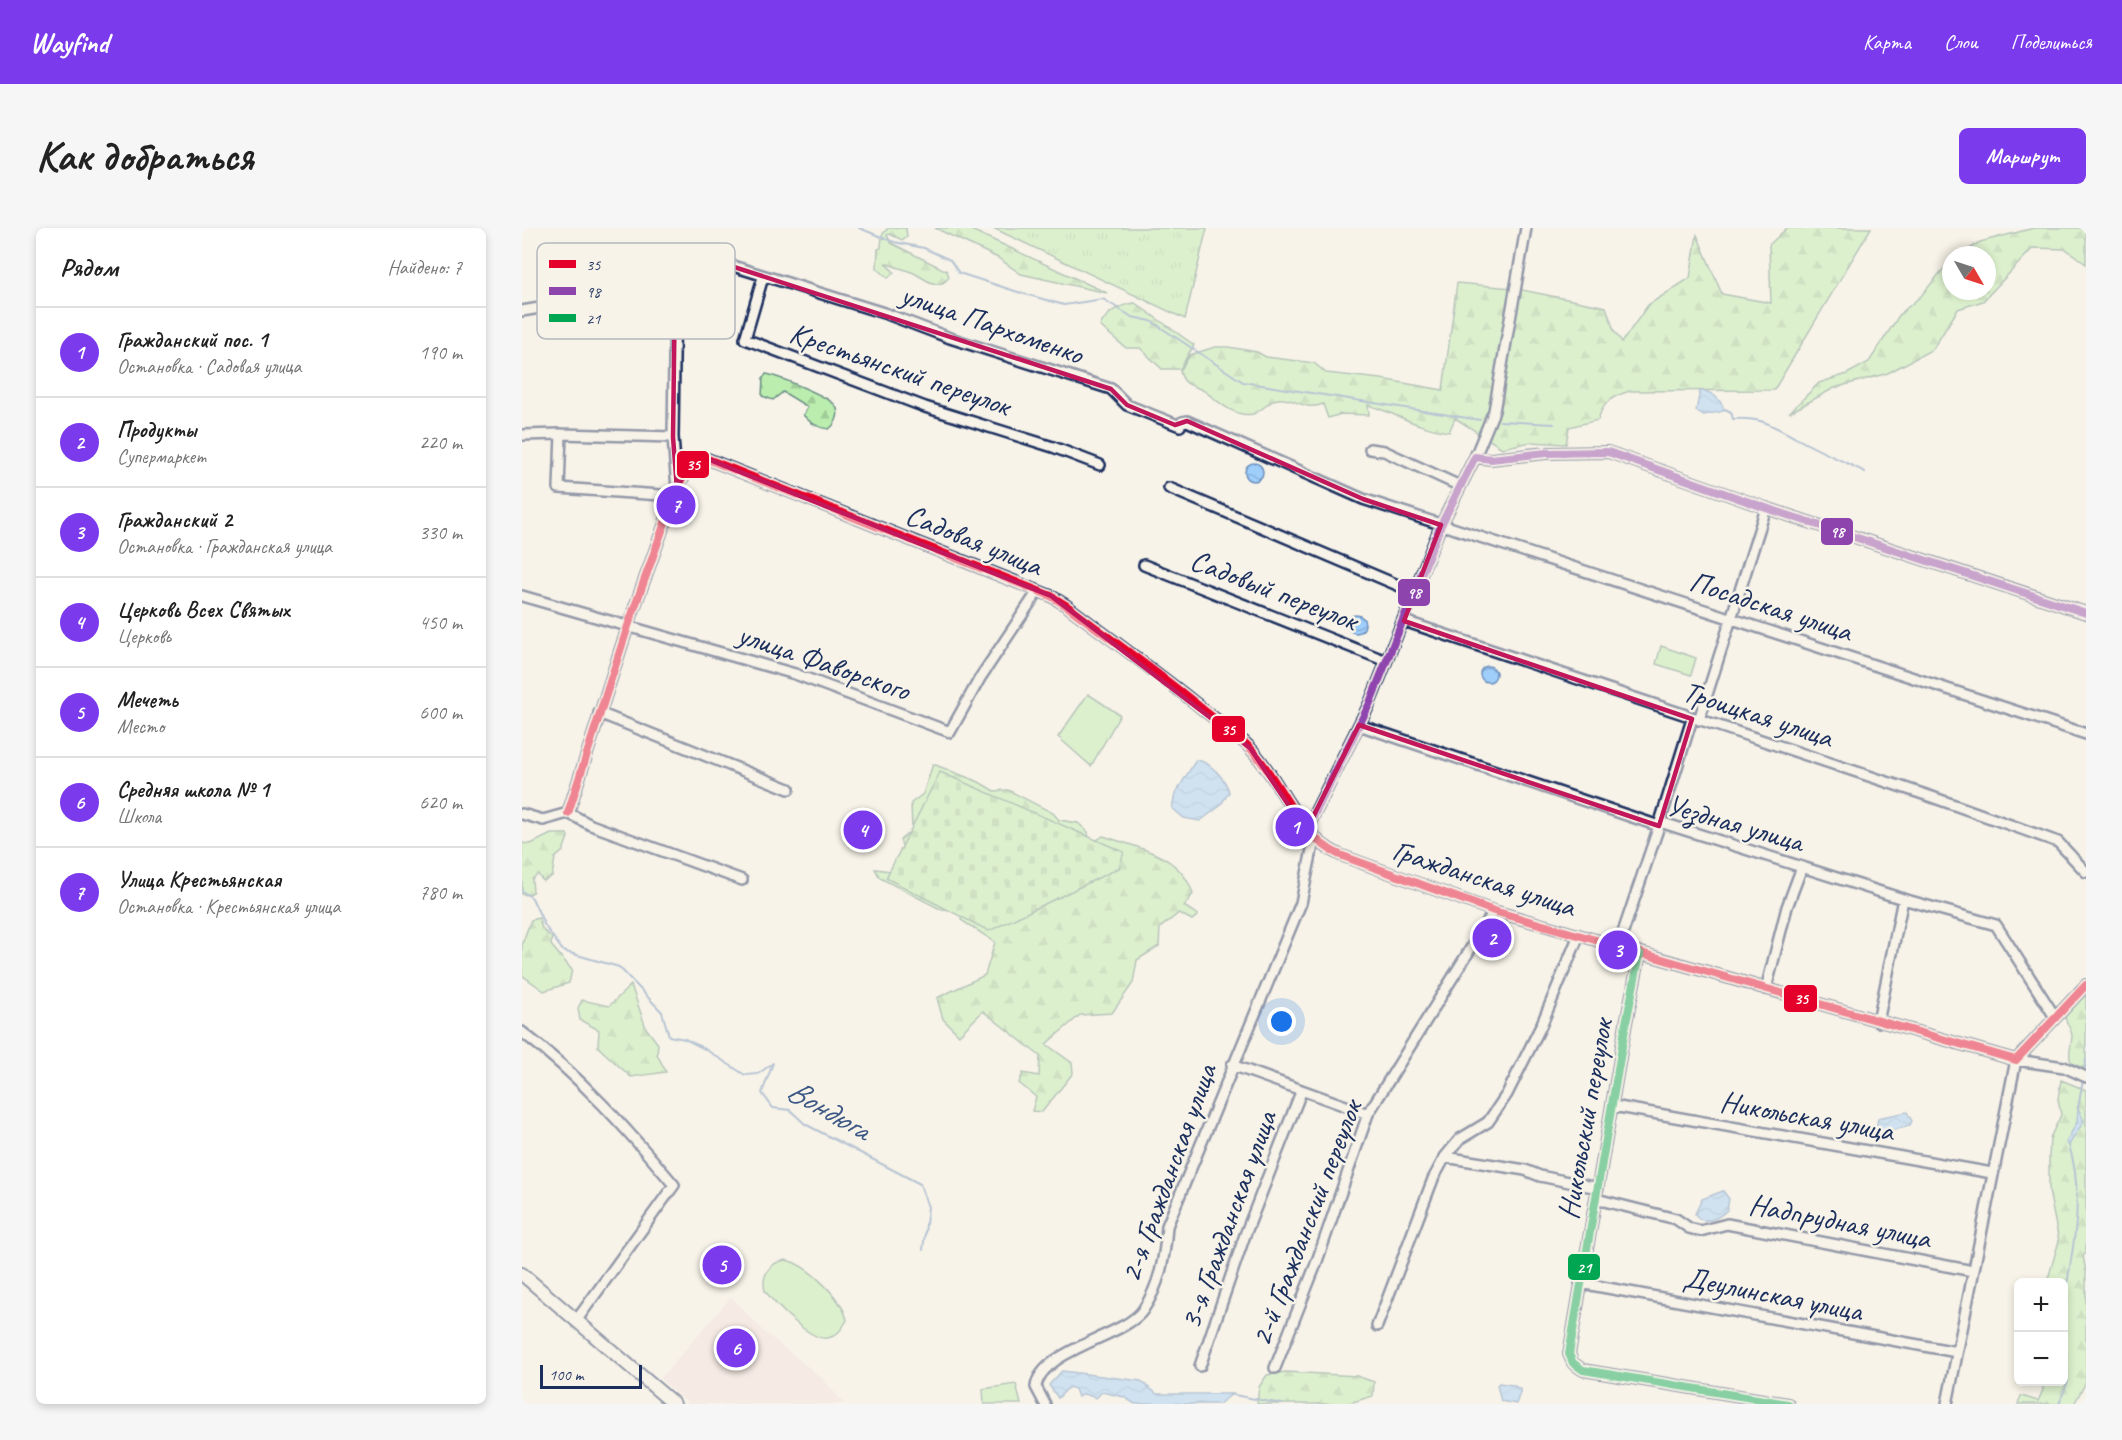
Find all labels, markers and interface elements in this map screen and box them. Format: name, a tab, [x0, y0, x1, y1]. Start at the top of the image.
text: Wayfind	[30, 25, 109, 60]
text: Карта	[1863, 29, 1911, 55]
text: Слои	[1944, 29, 1978, 55]
text: Поделиться	[2011, 29, 2092, 55]
button: Маршрут	[1959, 128, 2086, 184]
text: Как добраться	[36, 130, 253, 183]
legend	[537, 243, 735, 339]
north arrow	[1942, 246, 1996, 300]
text: Рядом	[60, 251, 118, 284]
text: Найдено: 7	[387, 255, 462, 280]
text: 35	[586, 255, 601, 275]
street label: улица Пархоменко	[894, 275, 1089, 373]
text: 98	[586, 282, 602, 302]
text: 21	[586, 309, 601, 329]
street label: Крестьянский переулок	[785, 313, 1018, 425]
text: Гражданский пос. 1	[117, 326, 268, 354]
text: 1	[75, 340, 84, 365]
text: 190 m	[419, 340, 462, 365]
text: Остановка · Садовая улица	[117, 354, 301, 379]
text: Продукты	[117, 416, 196, 444]
text: 2	[75, 430, 84, 455]
text: 220 m	[419, 430, 462, 455]
text: Супермаркет	[117, 444, 206, 469]
line badge: 35	[676, 450, 710, 479]
text: 35	[686, 455, 702, 475]
pin: 7	[656, 482, 696, 528]
street label: Садовая улица	[900, 495, 1050, 585]
text: Гражданский 2	[117, 506, 232, 534]
line badge: 98	[1820, 517, 1854, 546]
text: 3	[75, 520, 84, 545]
text: 330 m	[419, 520, 462, 545]
text: 98	[1830, 522, 1846, 542]
text: Остановка · Гражданская улица	[117, 534, 332, 559]
street label: Садовый переулок	[1185, 541, 1366, 640]
street label: Посадская улица	[1685, 562, 1859, 651]
line badge: 98	[1397, 578, 1431, 607]
text: 98	[1407, 583, 1423, 603]
text: Церковь Всех Святых	[117, 596, 289, 624]
text: 4	[75, 610, 84, 635]
text: 450 m	[419, 610, 462, 635]
street label: улица Фаворского	[731, 614, 916, 710]
text: Церковь	[117, 624, 171, 649]
street label: Троицкая улица	[1678, 672, 1839, 757]
text: Мечеть	[117, 686, 178, 714]
text: 5	[75, 700, 84, 725]
text: 600 m	[419, 700, 462, 725]
text: Место	[117, 714, 164, 739]
line badge: 35	[1211, 715, 1246, 743]
text: 35	[1221, 720, 1237, 740]
text: Средняя школа № 1	[117, 776, 269, 804]
street label: Уездная улица	[1662, 785, 1810, 861]
text: 6	[75, 790, 84, 815]
text: 620 m	[419, 790, 462, 815]
text: Школа	[117, 804, 161, 829]
pin: 1	[1276, 804, 1314, 850]
pin: 4	[844, 808, 882, 852]
street label: Гражданская улица	[1388, 831, 1582, 926]
text: Улица Крестьянская	[117, 866, 281, 894]
text: 7	[75, 880, 84, 905]
text: 780 m	[419, 880, 462, 905]
text: Остановка · Крестьянская улица	[117, 894, 340, 919]
pin: 2	[1472, 916, 1512, 960]
pin: 3	[1598, 928, 1638, 972]
line badge: 35	[1783, 984, 1818, 1013]
text: 35	[1794, 989, 1810, 1009]
your location	[1267, 1007, 1296, 1036]
street label: Никольский переулок	[1549, 1013, 1622, 1222]
street label: 2-я Гражданская улица	[1111, 1057, 1226, 1287]
water label: Вондюга	[780, 1069, 881, 1151]
street label: Никольская улица	[1717, 1082, 1899, 1150]
street label: 2-й Гражданский переулок	[1242, 1092, 1371, 1351]
street label: 3-я Гражданская улица	[1171, 1104, 1286, 1334]
street label: Надпрудная улица	[1746, 1185, 1936, 1258]
pin: 5	[702, 1242, 742, 1288]
line badge: 21	[1567, 1253, 1601, 1281]
text: 21	[1577, 1258, 1593, 1278]
street label: Деулинская улица	[1680, 1258, 1868, 1330]
map controls	[2014, 1278, 2068, 1386]
button: +	[2014, 1278, 2068, 1332]
pin: 6	[716, 1326, 756, 1370]
button: −	[2014, 1332, 2068, 1386]
scale bar	[540, 1362, 642, 1390]
text: 100 m	[549, 1365, 583, 1385]

